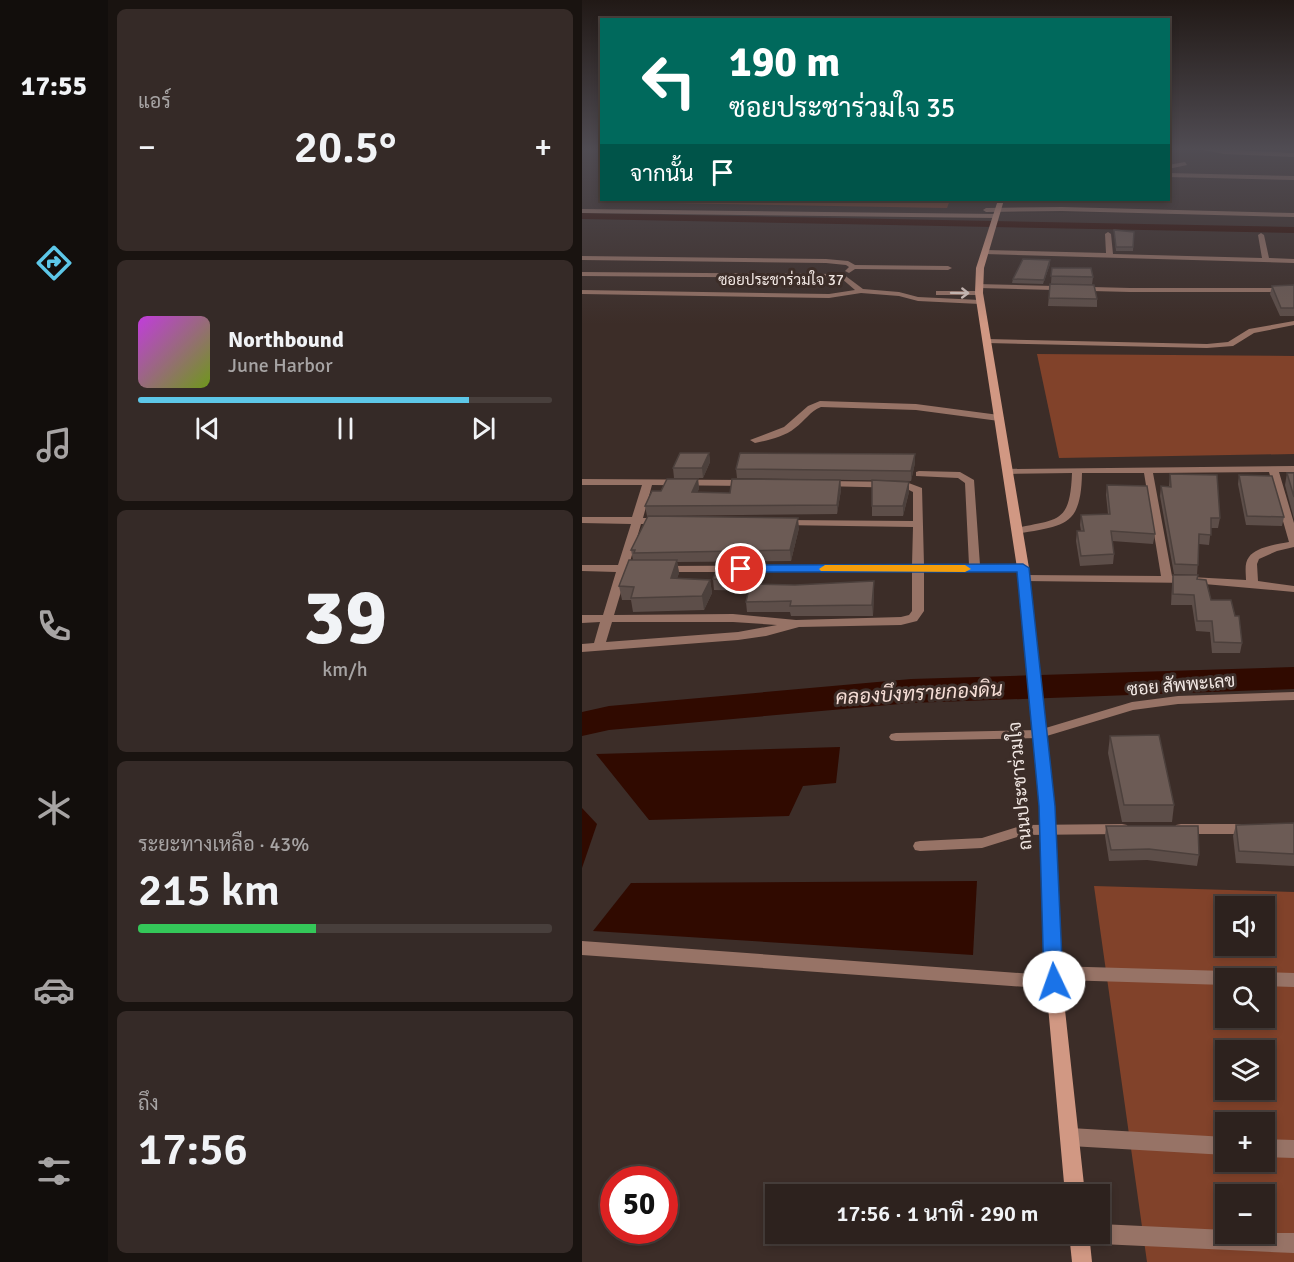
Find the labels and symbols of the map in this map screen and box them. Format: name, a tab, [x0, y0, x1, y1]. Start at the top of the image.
street label: ซอยประชาร่วมใจ 37	[718, 270, 844, 289]
one-way arrow	[950, 287, 970, 299]
pin	[715, 543, 766, 594]
street label: ซอย สัพพะเลข	[1126, 669, 1236, 701]
water label: คลองบึงทรายกองดิน	[835, 676, 1003, 710]
street label: ถนนประชาร่วมใจ	[1001, 721, 1037, 851]
position arrow	[1022, 950, 1086, 1014]
speed limit sign: 50	[600, 1166, 678, 1244]

